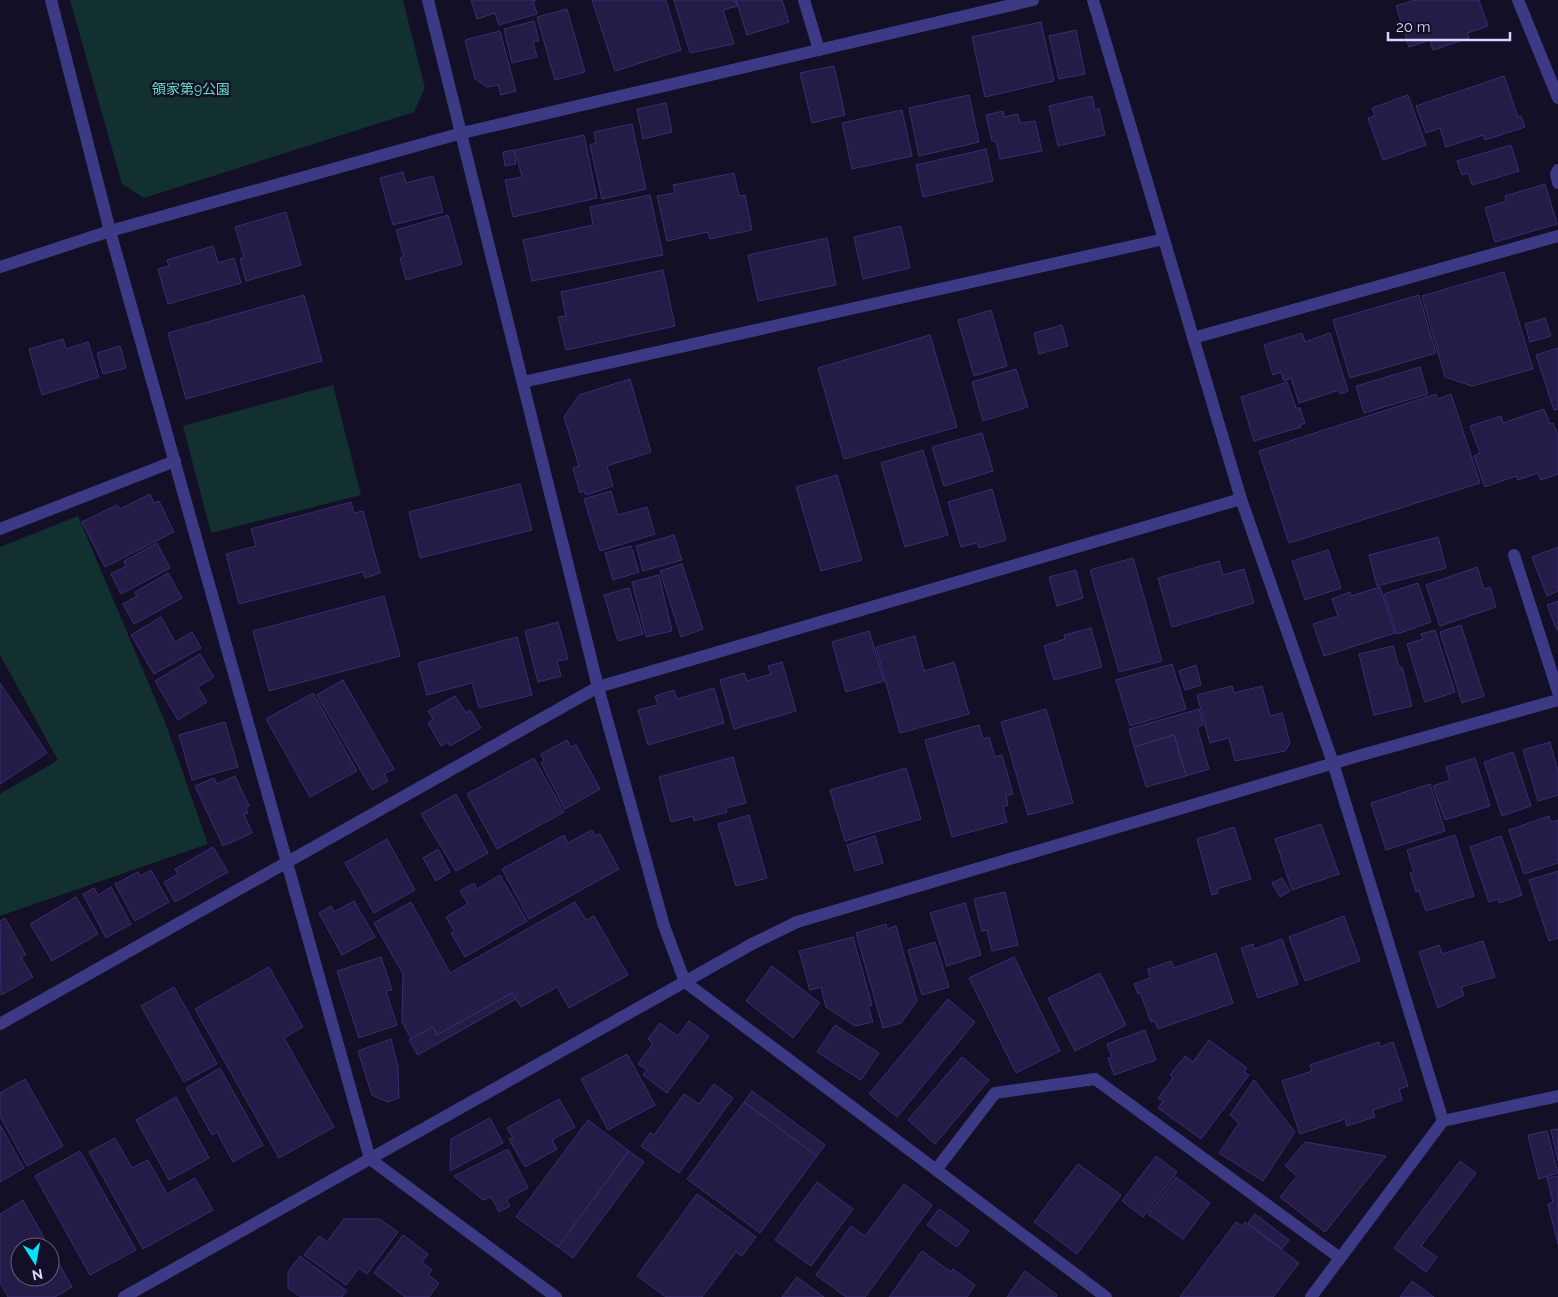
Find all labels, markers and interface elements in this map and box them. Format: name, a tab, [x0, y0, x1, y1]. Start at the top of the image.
scale bar	[1388, 10, 1510, 42]
text: 20 m	[1396, 18, 1431, 36]
park label: 領家第9公園	[152, 81, 230, 97]
north arrow	[10, 1237, 60, 1287]
text: N	[31, 1266, 44, 1284]

